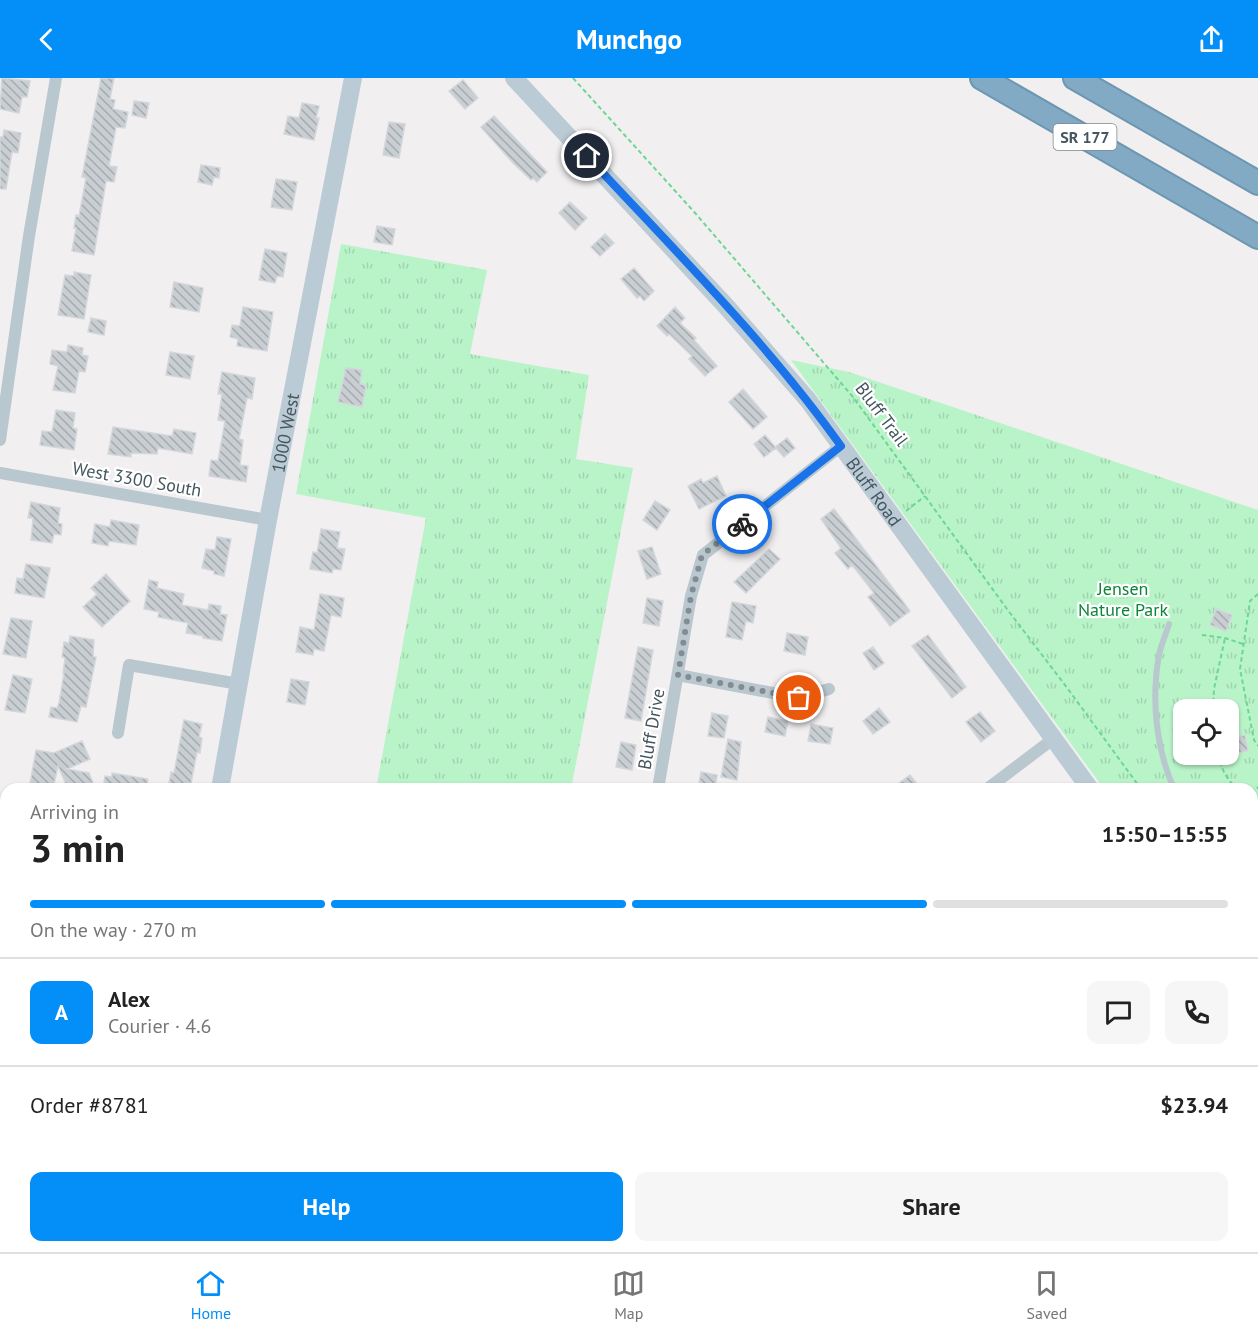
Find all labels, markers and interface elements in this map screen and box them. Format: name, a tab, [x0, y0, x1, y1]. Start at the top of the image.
text: Munchgo	[576, 22, 682, 56]
icon: back	[30, 23, 63, 56]
icon: share	[1195, 23, 1228, 56]
road number: SR 177	[1054, 124, 1116, 150]
pin	[561, 130, 612, 181]
icon: home	[570, 139, 603, 172]
street label: Bluff Trail	[850, 377, 914, 451]
street label: 1000 West	[266, 391, 304, 475]
street label: Bluff Road	[842, 452, 907, 531]
street label: West 3300 South	[71, 456, 203, 502]
courier	[712, 494, 772, 554]
icon: bike	[726, 508, 759, 541]
park label: Jensen Nature Park	[1078, 577, 1168, 621]
pin	[773, 672, 824, 723]
icon: bag	[782, 681, 815, 714]
street label: Bluff Drive	[633, 687, 669, 771]
map controls	[1173, 699, 1239, 765]
button: locate	[1173, 699, 1239, 765]
text: Arriving in	[30, 799, 119, 825]
text: 15:50–15:55	[1102, 820, 1228, 848]
text: 3 min	[30, 822, 125, 873]
text: On the way · 270 m	[30, 917, 197, 943]
button: chat	[1087, 981, 1150, 1044]
button: phone	[1165, 981, 1228, 1044]
text: Alex	[108, 985, 150, 1013]
text: A	[55, 998, 68, 1026]
text: Courier · 4.6	[108, 1013, 211, 1039]
text: Order #8781	[30, 1091, 149, 1119]
text: $23.94	[1160, 1091, 1228, 1119]
button: Help	[30, 1172, 623, 1241]
button: Share	[635, 1172, 1228, 1241]
tab: Home	[191, 1267, 231, 1323]
tab: Map	[612, 1267, 645, 1323]
tab: Saved	[1027, 1267, 1067, 1323]

